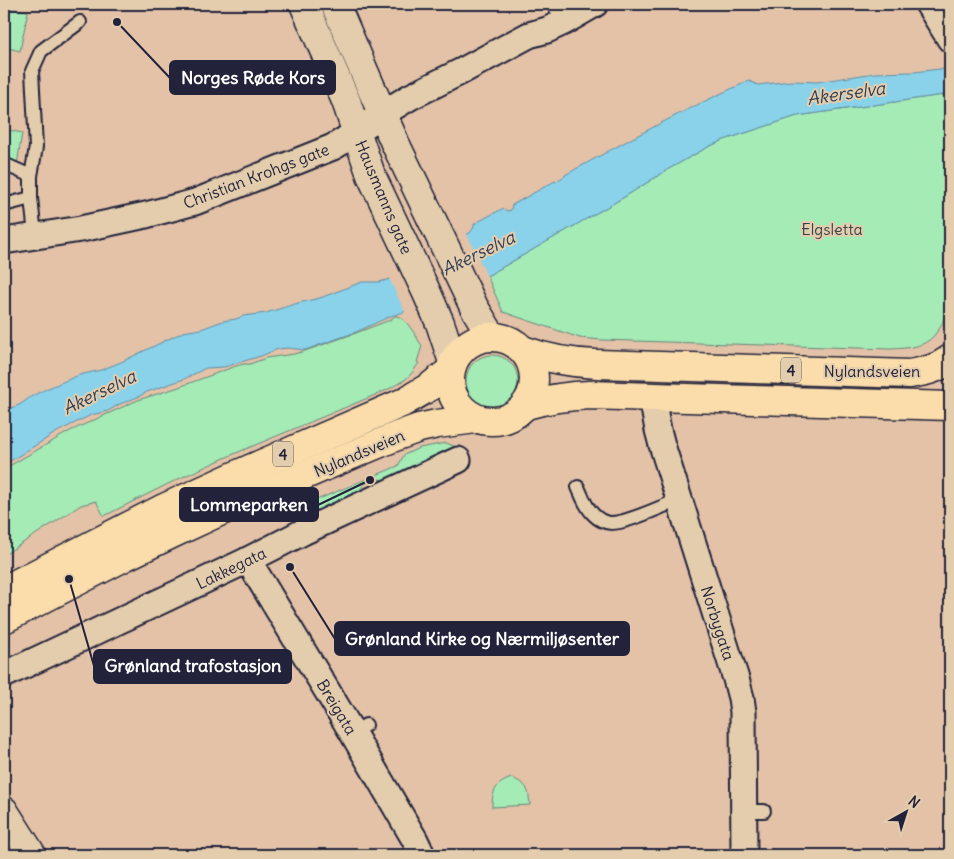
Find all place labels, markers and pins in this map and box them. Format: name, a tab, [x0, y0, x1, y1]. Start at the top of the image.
callout: Norges Røde Kors	[170, 61, 335, 94]
callout: Lommeparken	[180, 488, 318, 521]
callout: Grønland Kirke og Nærmiljøsenter	[335, 622, 629, 655]
callout: Grønland trafostasjon	[94, 650, 291, 683]

